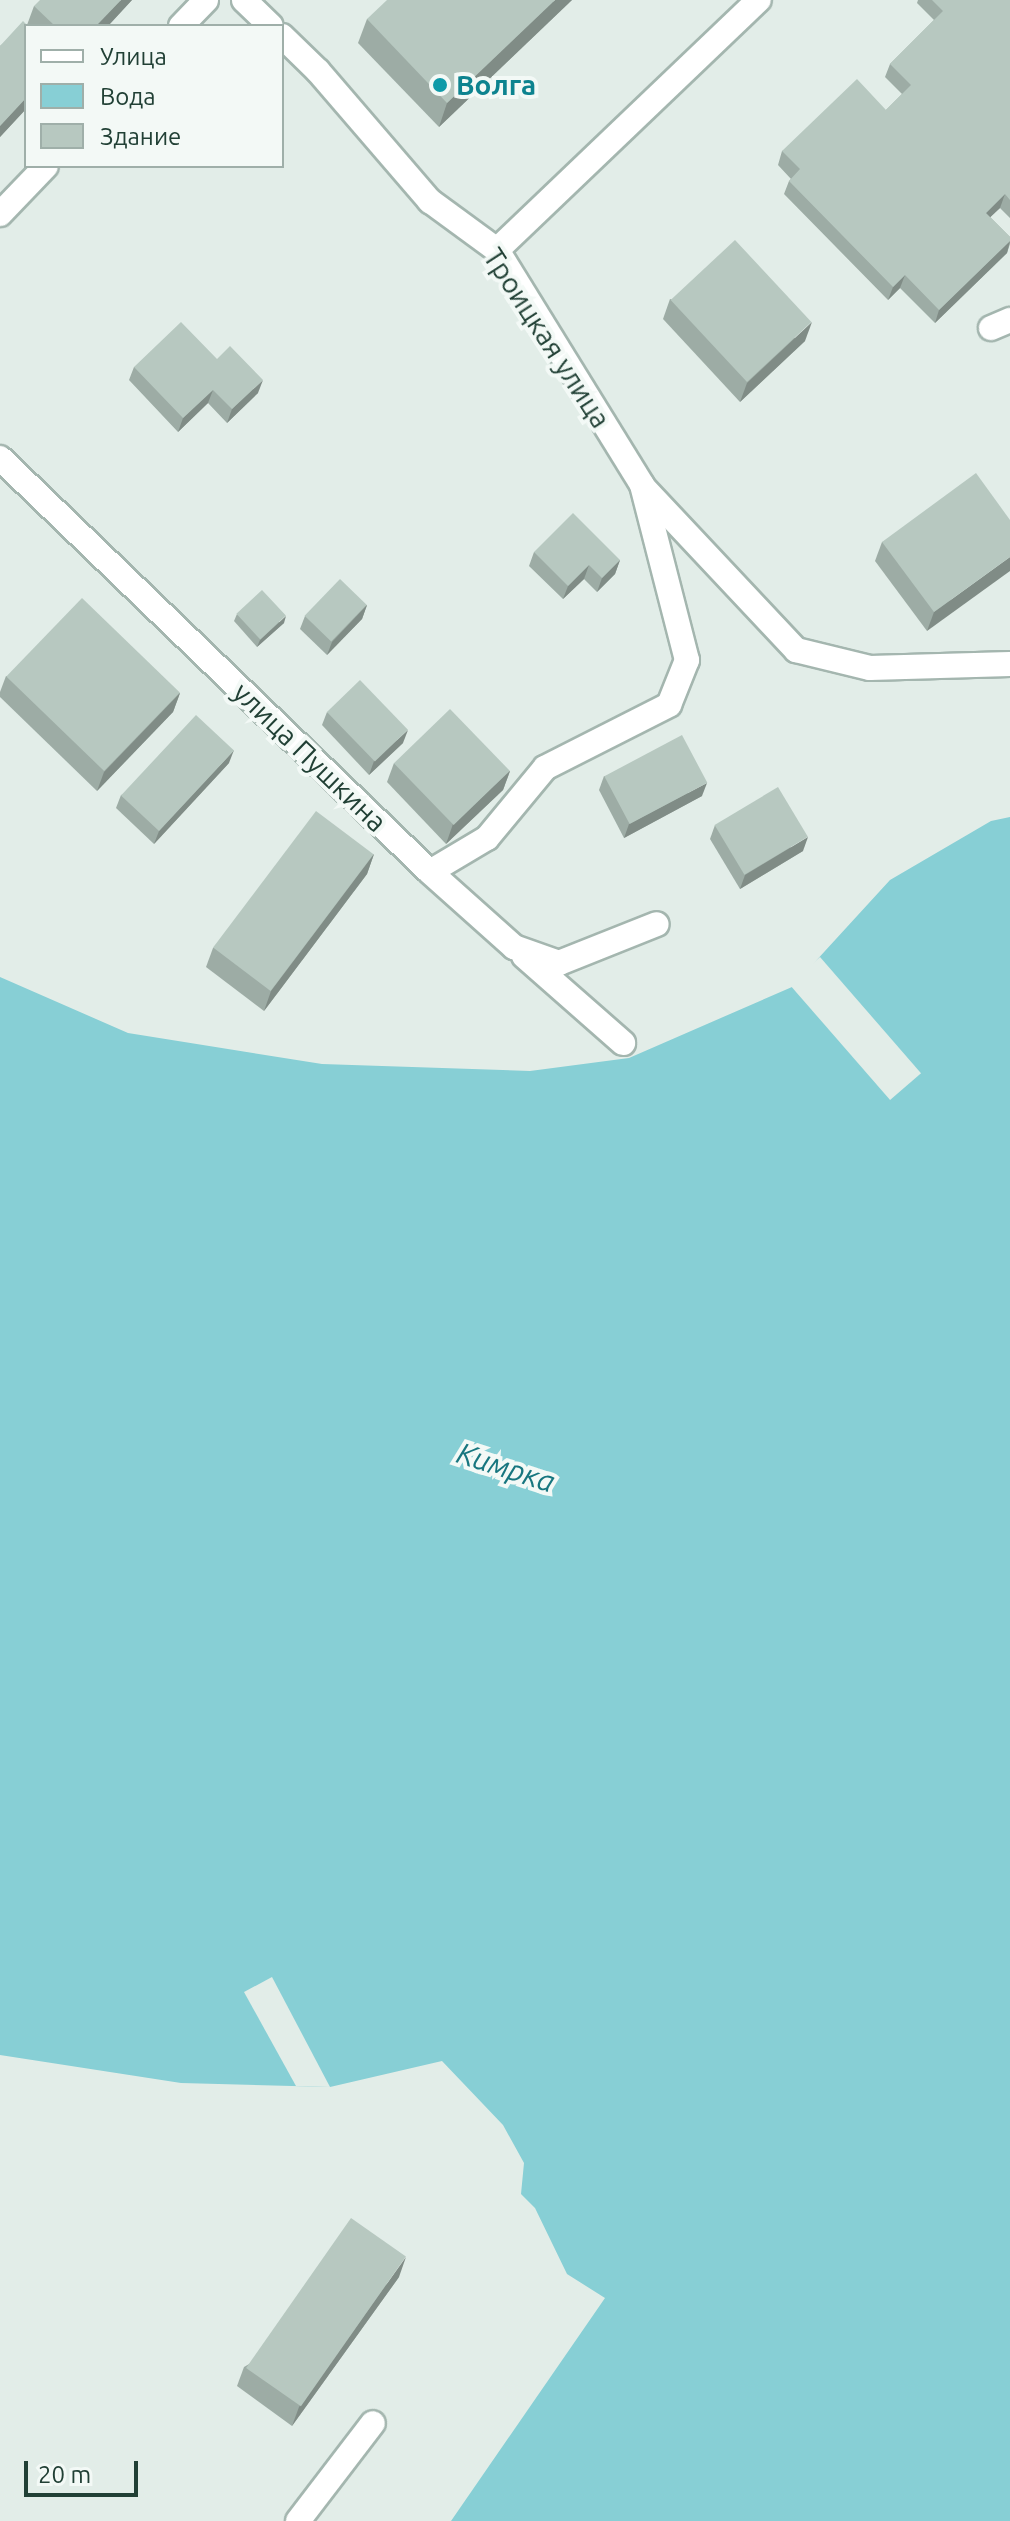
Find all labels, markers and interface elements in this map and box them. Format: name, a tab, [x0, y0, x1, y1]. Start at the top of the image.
legend	[24, 24, 284, 168]
text: Улица	[100, 43, 167, 70]
place label: Волга	[456, 68, 536, 102]
marker: Волга	[431, 76, 449, 94]
text: Вода	[100, 83, 156, 110]
text: Здание	[100, 123, 181, 150]
street label: Троицкая улица	[476, 242, 618, 434]
street label: улица Пушкина	[226, 675, 394, 839]
water label: Кимрка	[453, 1434, 559, 1500]
scale bar	[28, 2445, 142, 2495]
text: 20 m	[38, 2461, 91, 2488]

